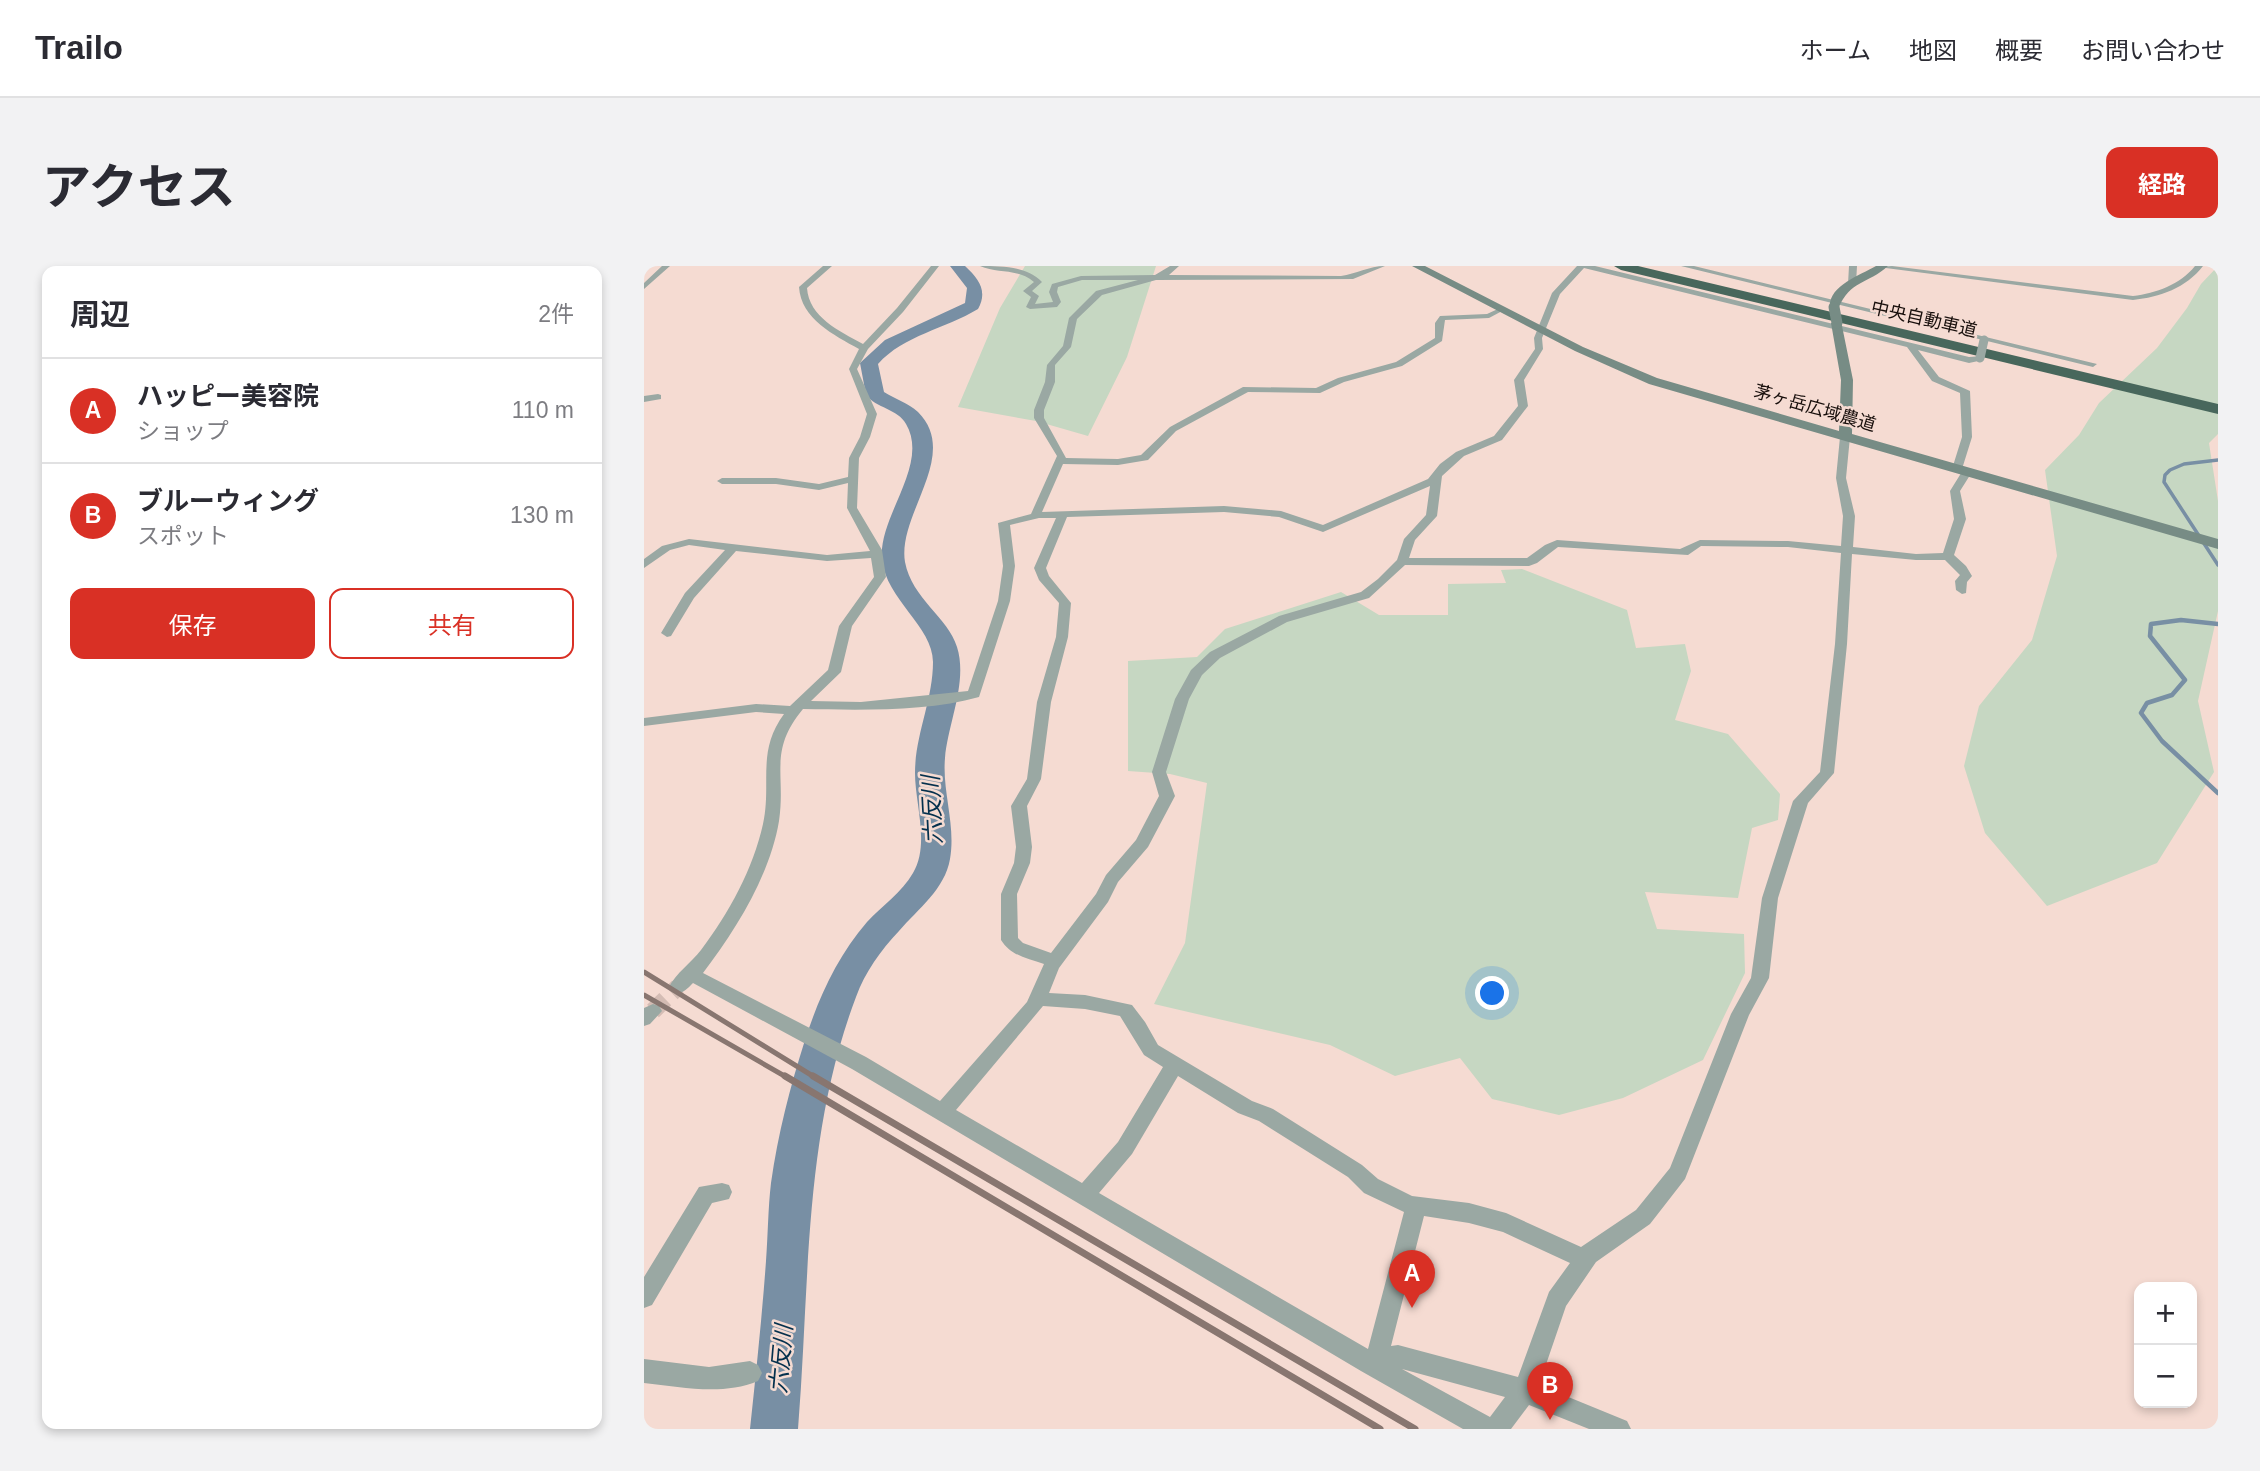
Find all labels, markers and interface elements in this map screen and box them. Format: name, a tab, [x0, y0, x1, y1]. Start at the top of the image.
text: Trailo	[35, 29, 123, 66]
text: ホーム	[1800, 37, 1871, 64]
text: 地図	[1909, 37, 1957, 64]
text: 概要	[1995, 37, 2043, 64]
text: お問い合わせ	[2081, 37, 2225, 64]
button: 経路	[2106, 147, 2218, 218]
text: アクセス	[42, 160, 236, 214]
street label: 中央自動車道	[1869, 297, 1979, 341]
text: 周辺	[70, 298, 130, 331]
text: 2件	[538, 301, 574, 327]
text: ハッピー美容院	[137, 381, 319, 411]
street label: 茅ヶ岳広域農道	[1752, 381, 1878, 435]
text: A	[85, 397, 101, 423]
text: 110 m	[512, 397, 574, 423]
text: ショップ	[137, 418, 229, 444]
text: ブルーウィング	[137, 486, 319, 516]
text: B	[85, 502, 101, 528]
text: 130 m	[510, 502, 574, 528]
text: スポット	[137, 523, 229, 549]
button: 保存	[70, 588, 315, 659]
button: 共有	[329, 588, 574, 659]
water label: 六反川	[917, 772, 947, 845]
your location	[1475, 976, 1509, 1010]
pin: A	[1389, 1250, 1435, 1308]
map controls	[2134, 1282, 2197, 1408]
button: +	[2134, 1282, 2197, 1345]
water label: 六反川	[765, 1321, 797, 1395]
button: −	[2134, 1345, 2197, 1408]
pin: B	[1527, 1362, 1573, 1420]

